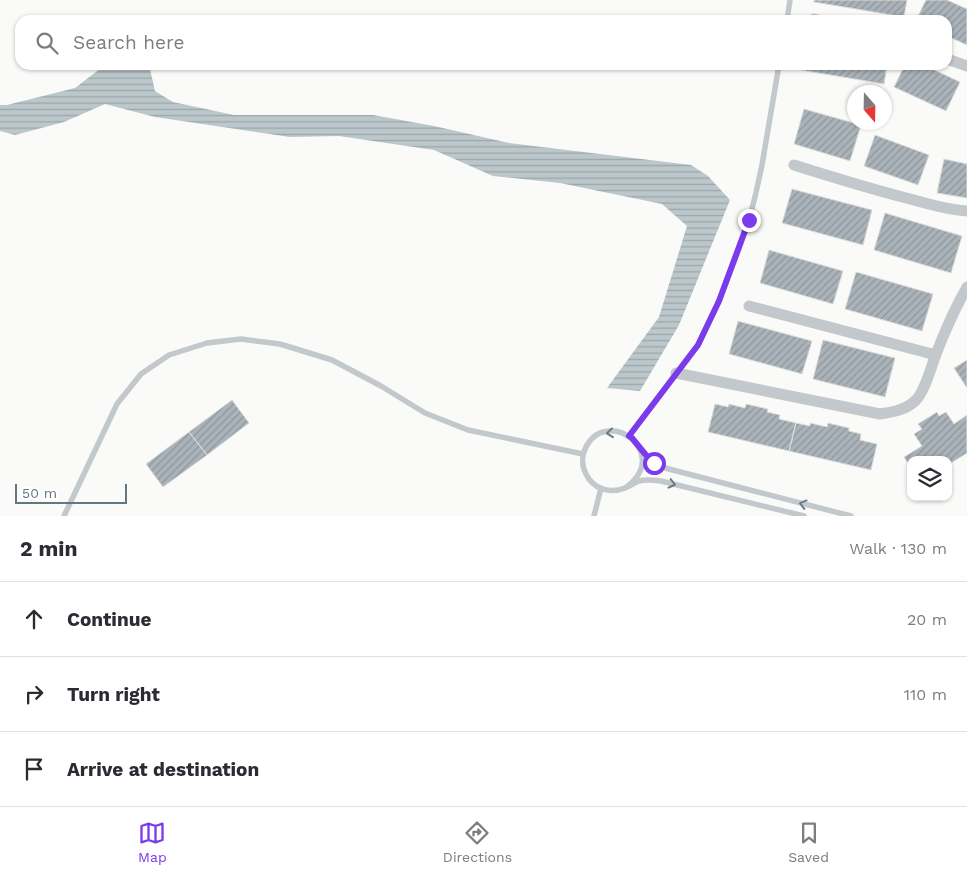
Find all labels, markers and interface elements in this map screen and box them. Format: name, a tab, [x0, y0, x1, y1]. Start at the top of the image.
search box	[15, 15, 952, 70]
icon: search	[33, 29, 61, 57]
text: Search here	[73, 31, 184, 54]
north arrow	[847, 85, 892, 130]
route end	[738, 209, 761, 232]
one-way arrow	[605, 427, 613, 438]
route start	[643, 452, 666, 475]
map controls	[907, 456, 952, 501]
button: layers	[907, 456, 952, 501]
one-way arrow	[668, 478, 677, 489]
scale bar	[15, 481, 128, 504]
text: 50 m	[22, 485, 57, 501]
one-way arrow	[799, 499, 808, 510]
text: 2 min	[20, 536, 77, 561]
text: Walk · 130 m	[849, 539, 947, 558]
icon: ahead	[20, 605, 48, 633]
text: Continue	[67, 608, 151, 631]
text: 20 m	[907, 610, 947, 629]
icon: right	[20, 680, 48, 708]
text: Turn right	[67, 683, 160, 706]
text: 110 m	[904, 685, 947, 704]
icon: arrive	[20, 755, 48, 783]
text: Arrive at destination	[67, 758, 259, 781]
tab: Map	[138, 819, 167, 865]
tab: Directions	[443, 819, 512, 865]
tab: Saved	[788, 819, 829, 865]

